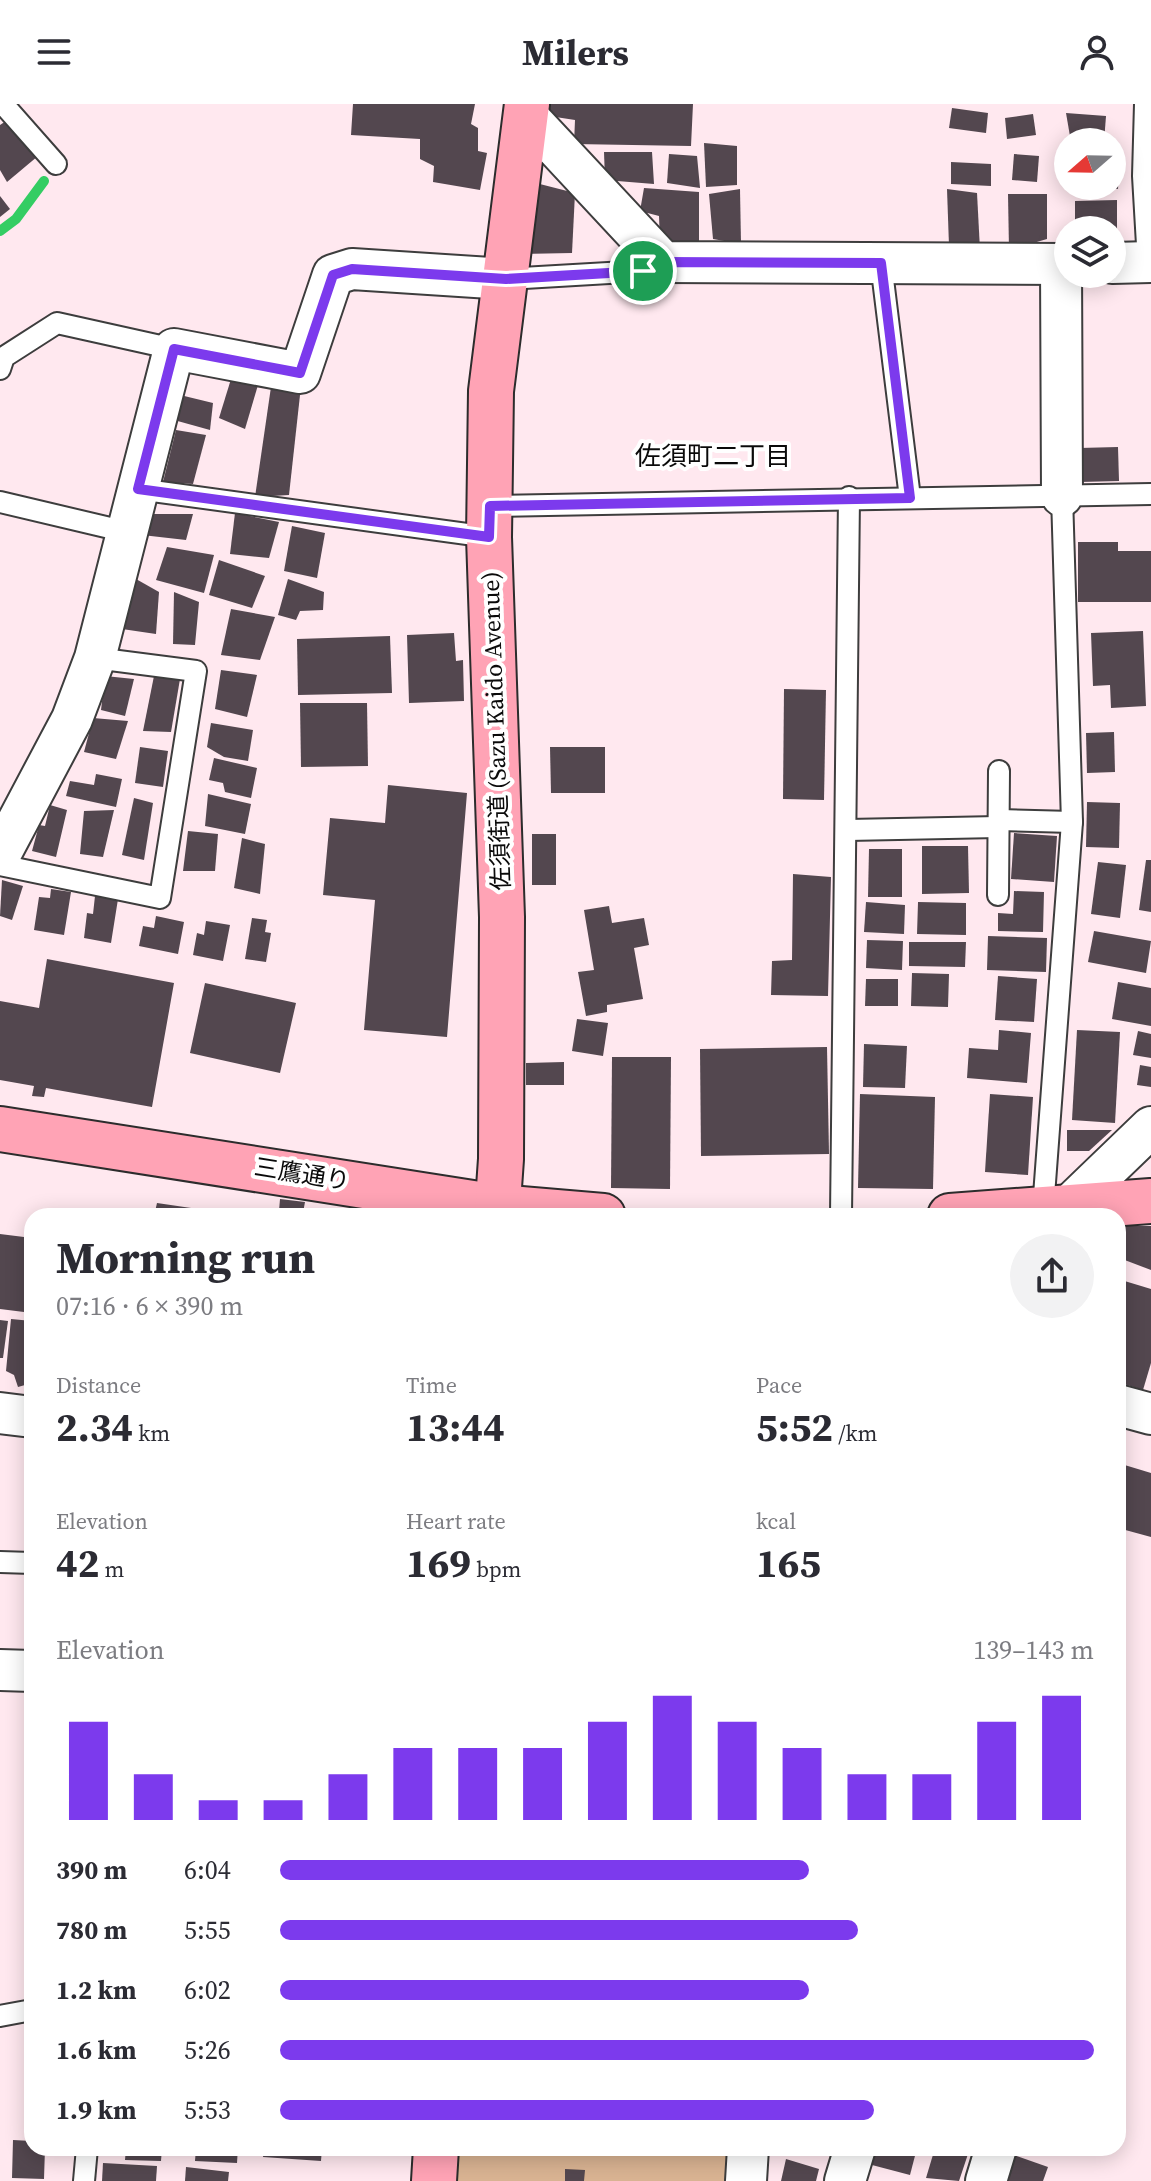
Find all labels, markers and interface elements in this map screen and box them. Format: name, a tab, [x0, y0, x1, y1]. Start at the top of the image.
text: Milers	[522, 28, 629, 77]
icon: menu	[32, 30, 76, 74]
icon: person	[1075, 30, 1119, 74]
north arrow	[1054, 128, 1126, 200]
map controls	[1054, 128, 1126, 288]
button: layers	[1054, 216, 1126, 288]
pin	[609, 237, 677, 305]
icon: arrive	[621, 249, 665, 293]
district label: 佐須町二丁目	[635, 438, 791, 474]
street label: 佐須街道 (Sazu Kaido Avenue)	[473, 571, 518, 891]
street label: 三鷹通り	[252, 1150, 352, 1197]
text: Morning run	[56, 1227, 315, 1288]
button: share	[1010, 1234, 1094, 1318]
text: 07:16 · 6 × 390 m	[56, 1288, 243, 1324]
text: Distance	[56, 1370, 141, 1400]
text: Time	[406, 1370, 457, 1400]
text: Pace	[756, 1370, 802, 1400]
text: 2.34	[56, 1400, 133, 1454]
text: 13:44	[406, 1400, 505, 1454]
text: 5:52	[756, 1400, 833, 1454]
text: km	[133, 1418, 170, 1448]
text: /km	[833, 1418, 877, 1448]
text: Elevation	[56, 1506, 148, 1536]
text: Heart rate	[406, 1506, 506, 1536]
text: kcal	[756, 1506, 796, 1536]
text: 42	[56, 1536, 99, 1590]
text: 169	[406, 1536, 471, 1590]
text: 165	[756, 1536, 821, 1590]
text: m	[99, 1554, 124, 1584]
text: bpm	[471, 1554, 521, 1584]
text: Elevation	[56, 1632, 165, 1668]
text: 139–143 m	[973, 1632, 1094, 1668]
text: 390 m	[56, 1852, 127, 1888]
text: 6:04	[184, 1852, 231, 1888]
text: 780 m	[56, 1912, 127, 1948]
text: 5:55	[184, 1912, 231, 1948]
text: 1.2 km	[56, 1972, 137, 2008]
text: 6:02	[184, 1972, 231, 2008]
text: 1.6 km	[56, 2032, 137, 2068]
text: 5:26	[184, 2032, 231, 2068]
text: 1.9 km	[56, 2092, 137, 2128]
text: 5:53	[184, 2092, 231, 2128]

